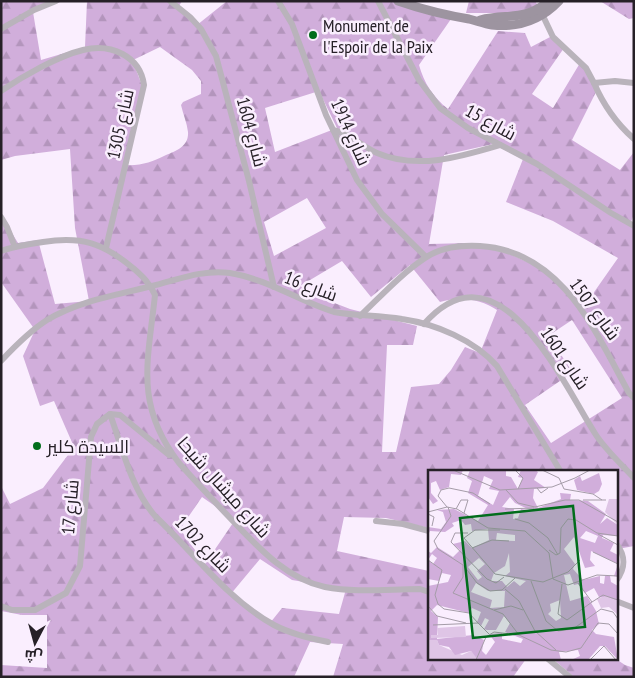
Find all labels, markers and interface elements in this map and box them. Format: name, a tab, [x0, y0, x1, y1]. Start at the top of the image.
place label: Monument de l'Espoir de la Paix	[323, 14, 434, 58]
marker: Monument de l'Espoir de la Paix	[307, 29, 319, 41]
street label: شارع 1305	[101, 87, 140, 161]
street label: شارع 1604	[231, 95, 272, 170]
street label: شارع 1914	[325, 95, 376, 170]
street label: شارع 15	[461, 99, 521, 146]
street label: شارع 16	[281, 265, 341, 308]
street label: شارع 1507	[564, 273, 625, 345]
street label: شارع 1601	[535, 322, 594, 394]
street label: شارع ميشال شيحا	[172, 432, 276, 543]
place label: السيدة كلير	[46, 435, 129, 458]
marker: السيدة كلير	[31, 440, 43, 452]
inset map	[428, 470, 618, 660]
street label: شارع 17	[56, 479, 85, 535]
street label: شارع 1702	[169, 510, 236, 578]
north arrow	[10, 618, 60, 668]
text: ش	[24, 646, 44, 666]

